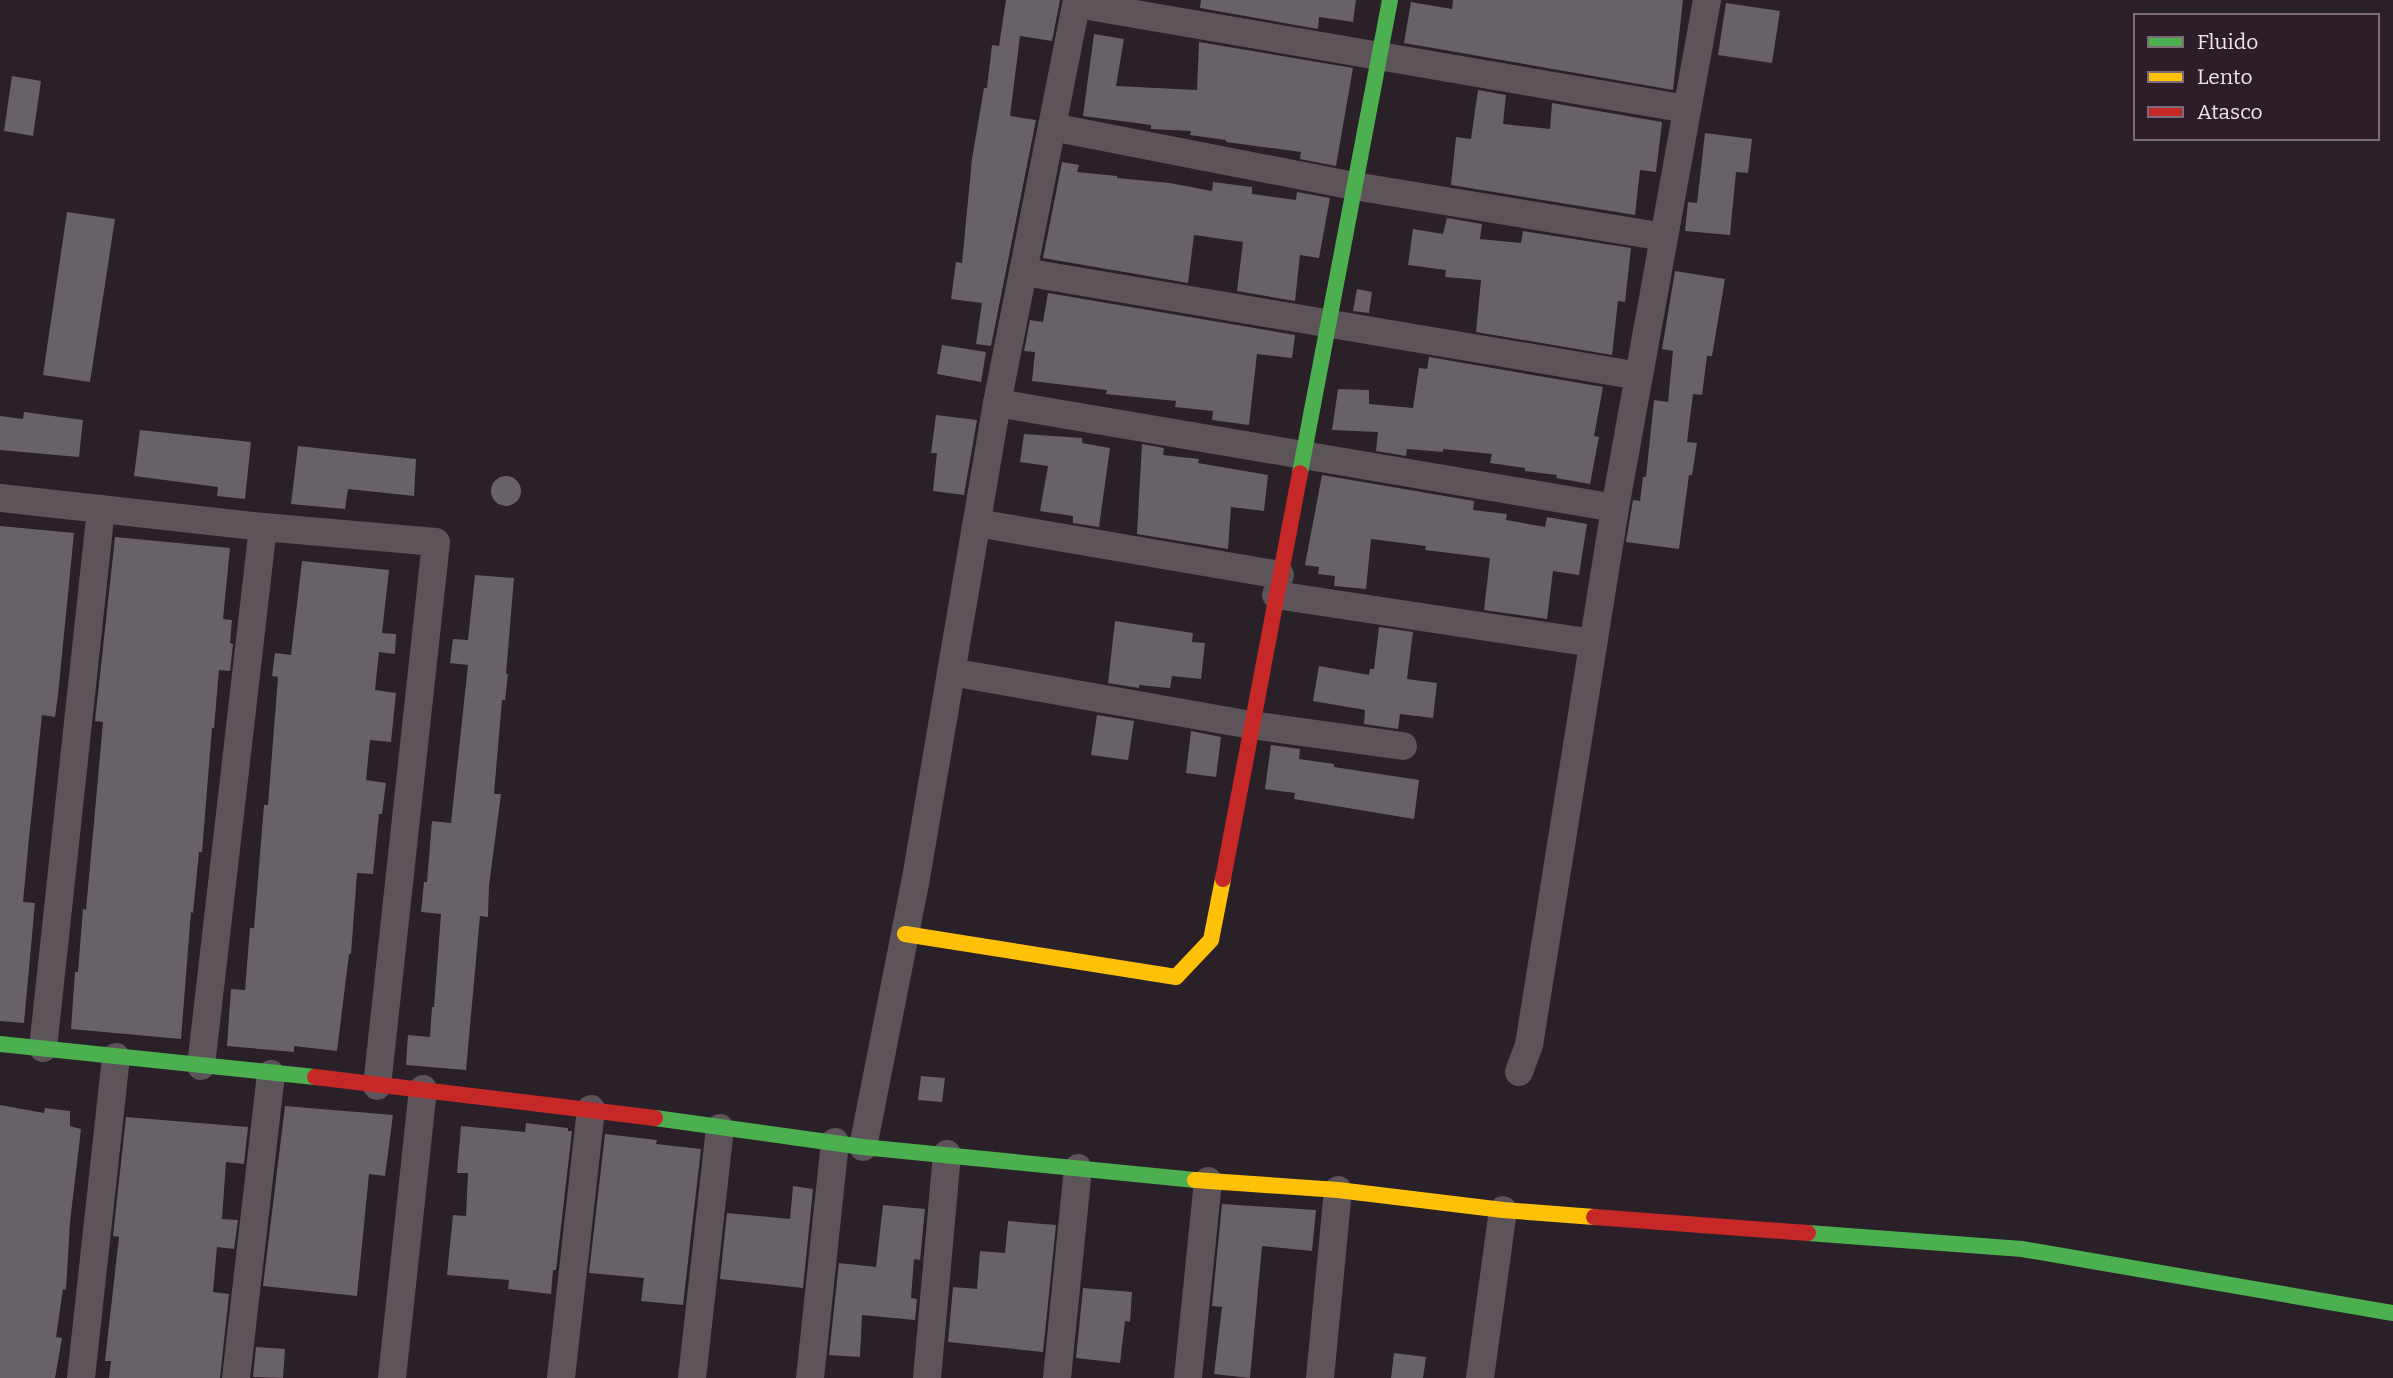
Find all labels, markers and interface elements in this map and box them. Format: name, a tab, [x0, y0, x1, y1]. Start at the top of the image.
legend	[2134, 14, 2379, 140]
text: Fluido	[2197, 29, 2258, 55]
text: Lento	[2197, 64, 2253, 90]
text: Atasco	[2197, 99, 2263, 125]

